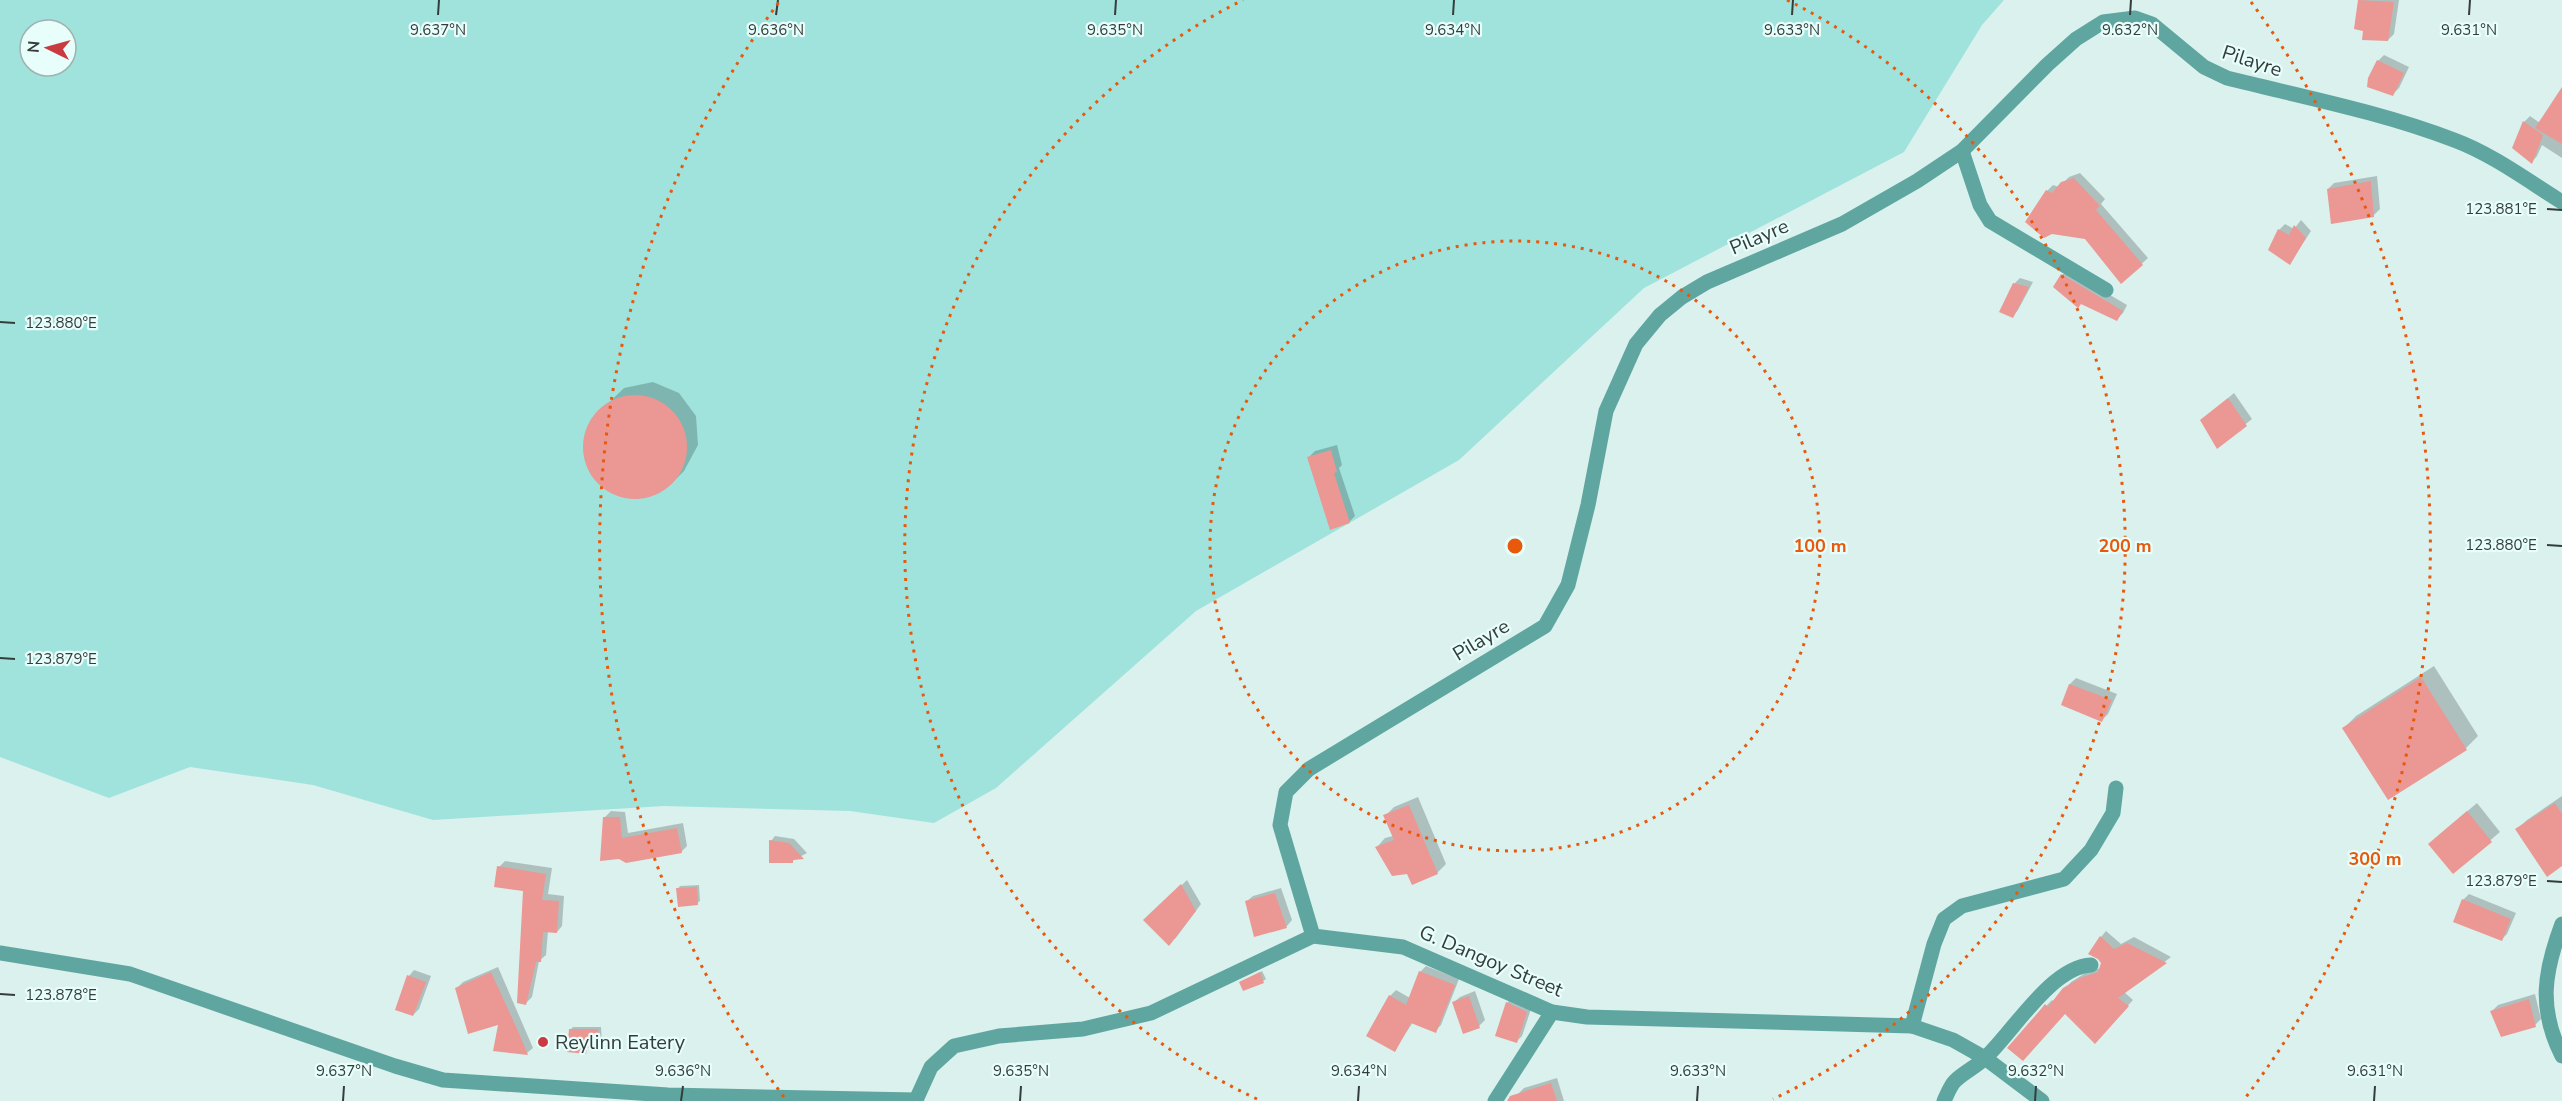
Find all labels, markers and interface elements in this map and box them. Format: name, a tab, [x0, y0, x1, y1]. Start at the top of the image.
north arrow	[18, 18, 78, 78]
text: 9.637°N	[410, 20, 466, 40]
text: 9.636°N	[748, 20, 804, 40]
text: 9.635°N	[1087, 20, 1143, 40]
text: 9.634°N	[1425, 20, 1481, 40]
text: 9.633°N	[1764, 20, 1820, 40]
text: 9.632°N	[2102, 20, 2158, 40]
text: 9.631°N	[2441, 20, 2497, 40]
street label: Pilayre	[2219, 39, 2285, 83]
text: N	[23, 40, 46, 54]
text: 123.881°E	[2465, 199, 2537, 219]
street label: Pilayre	[1725, 213, 1793, 261]
text: 123.880°E	[25, 313, 97, 333]
text: 100 m	[1793, 534, 1847, 558]
text: 200 m	[2098, 534, 2152, 558]
text: 123.880°E	[2465, 535, 2537, 555]
centre of rings	[1505, 536, 1525, 556]
street label: Pilayre	[1448, 613, 1514, 667]
text: 123.879°E	[25, 649, 97, 669]
text: 300 m	[2348, 847, 2402, 871]
text: 123.879°E	[2465, 871, 2537, 891]
street label: G. Dangoy Street	[1415, 919, 1568, 1004]
text: 123.878°E	[25, 985, 97, 1005]
place label: Reylinn Eatery	[555, 1029, 686, 1056]
marker: Reylinn Eatery	[536, 1035, 550, 1049]
text: 9.637°N	[316, 1061, 372, 1081]
text: 9.636°N	[655, 1061, 711, 1081]
text: 9.635°N	[993, 1061, 1049, 1081]
text: 9.634°N	[1331, 1061, 1387, 1081]
text: 9.633°N	[1670, 1061, 1726, 1081]
text: 9.632°N	[2008, 1061, 2064, 1081]
text: 9.631°N	[2347, 1061, 2403, 1081]

